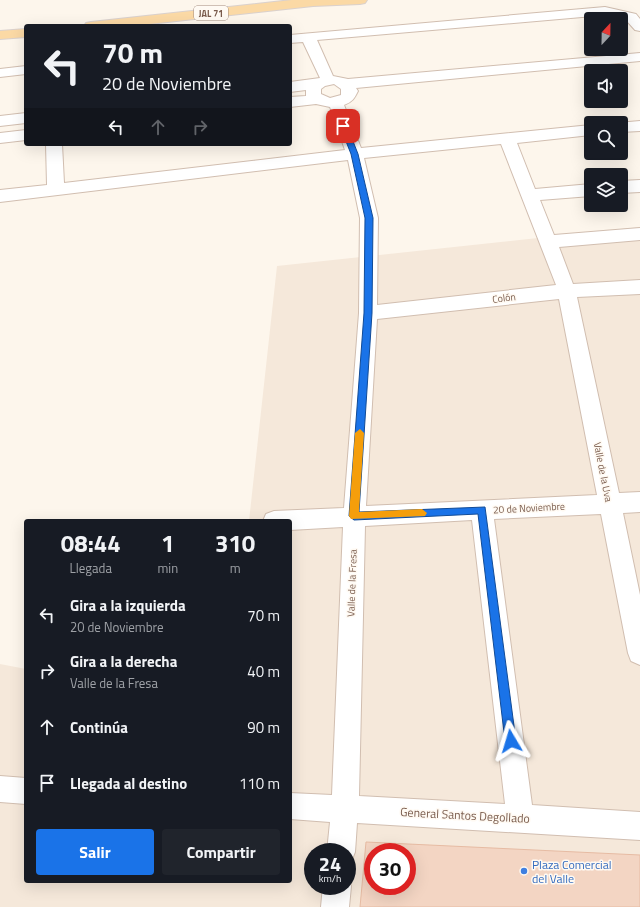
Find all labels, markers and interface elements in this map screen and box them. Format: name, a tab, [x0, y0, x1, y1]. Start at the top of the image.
road number: JAL 71	[194, 6, 228, 20]
north arrow	[584, 12, 628, 56]
map controls	[584, 12, 628, 212]
text: 70 m	[102, 31, 163, 74]
icon: left	[36, 40, 88, 92]
button: sound	[584, 64, 628, 108]
text: 20 de Noviembre	[102, 70, 231, 97]
pin	[326, 109, 360, 143]
icon: arrive	[332, 115, 354, 137]
icon: left	[105, 116, 127, 138]
icon: ahead	[147, 116, 169, 138]
icon: right	[189, 116, 211, 138]
button: search	[584, 116, 628, 160]
button: layers	[584, 168, 628, 212]
street label: Colón	[491, 289, 517, 307]
street label: Valle de la Uva	[590, 441, 616, 503]
street label: 20 de Noviembre	[493, 499, 565, 517]
text: 08:44	[61, 525, 121, 561]
text: 1	[161, 525, 175, 561]
text: 310	[215, 525, 255, 561]
street label: Valle de la Fresa	[343, 549, 361, 617]
text: Llegada	[70, 558, 112, 578]
text: min	[157, 558, 178, 578]
text: m	[230, 558, 241, 578]
text: Gira a la izquierda	[70, 594, 186, 617]
icon: left	[36, 604, 58, 626]
text: 70 m	[247, 604, 280, 627]
text: 20 de Noviembre	[70, 617, 164, 637]
text: Gira a la derecha	[70, 650, 177, 673]
icon: right	[36, 660, 58, 682]
text: 40 m	[247, 660, 280, 683]
text: Valle de la Fresa	[70, 673, 158, 693]
icon: ahead	[36, 716, 58, 738]
text: Continúa	[70, 716, 128, 739]
text: 90 m	[247, 716, 280, 739]
position arrow	[490, 720, 532, 762]
icon: arrive	[36, 772, 58, 794]
text: Llegada al destino	[70, 772, 187, 795]
text: 110 m	[239, 772, 280, 795]
street label: General Santos Degollado	[400, 802, 530, 828]
button: Salir	[36, 829, 154, 875]
button: Compartir	[162, 829, 280, 875]
speed limit sign: 30	[364, 843, 416, 895]
text: 24	[319, 848, 341, 879]
place label: Plaza Comercial del Valle	[532, 855, 612, 888]
marker: Plaza Comercial del Valle	[519, 866, 529, 876]
text: km/h	[319, 871, 341, 886]

